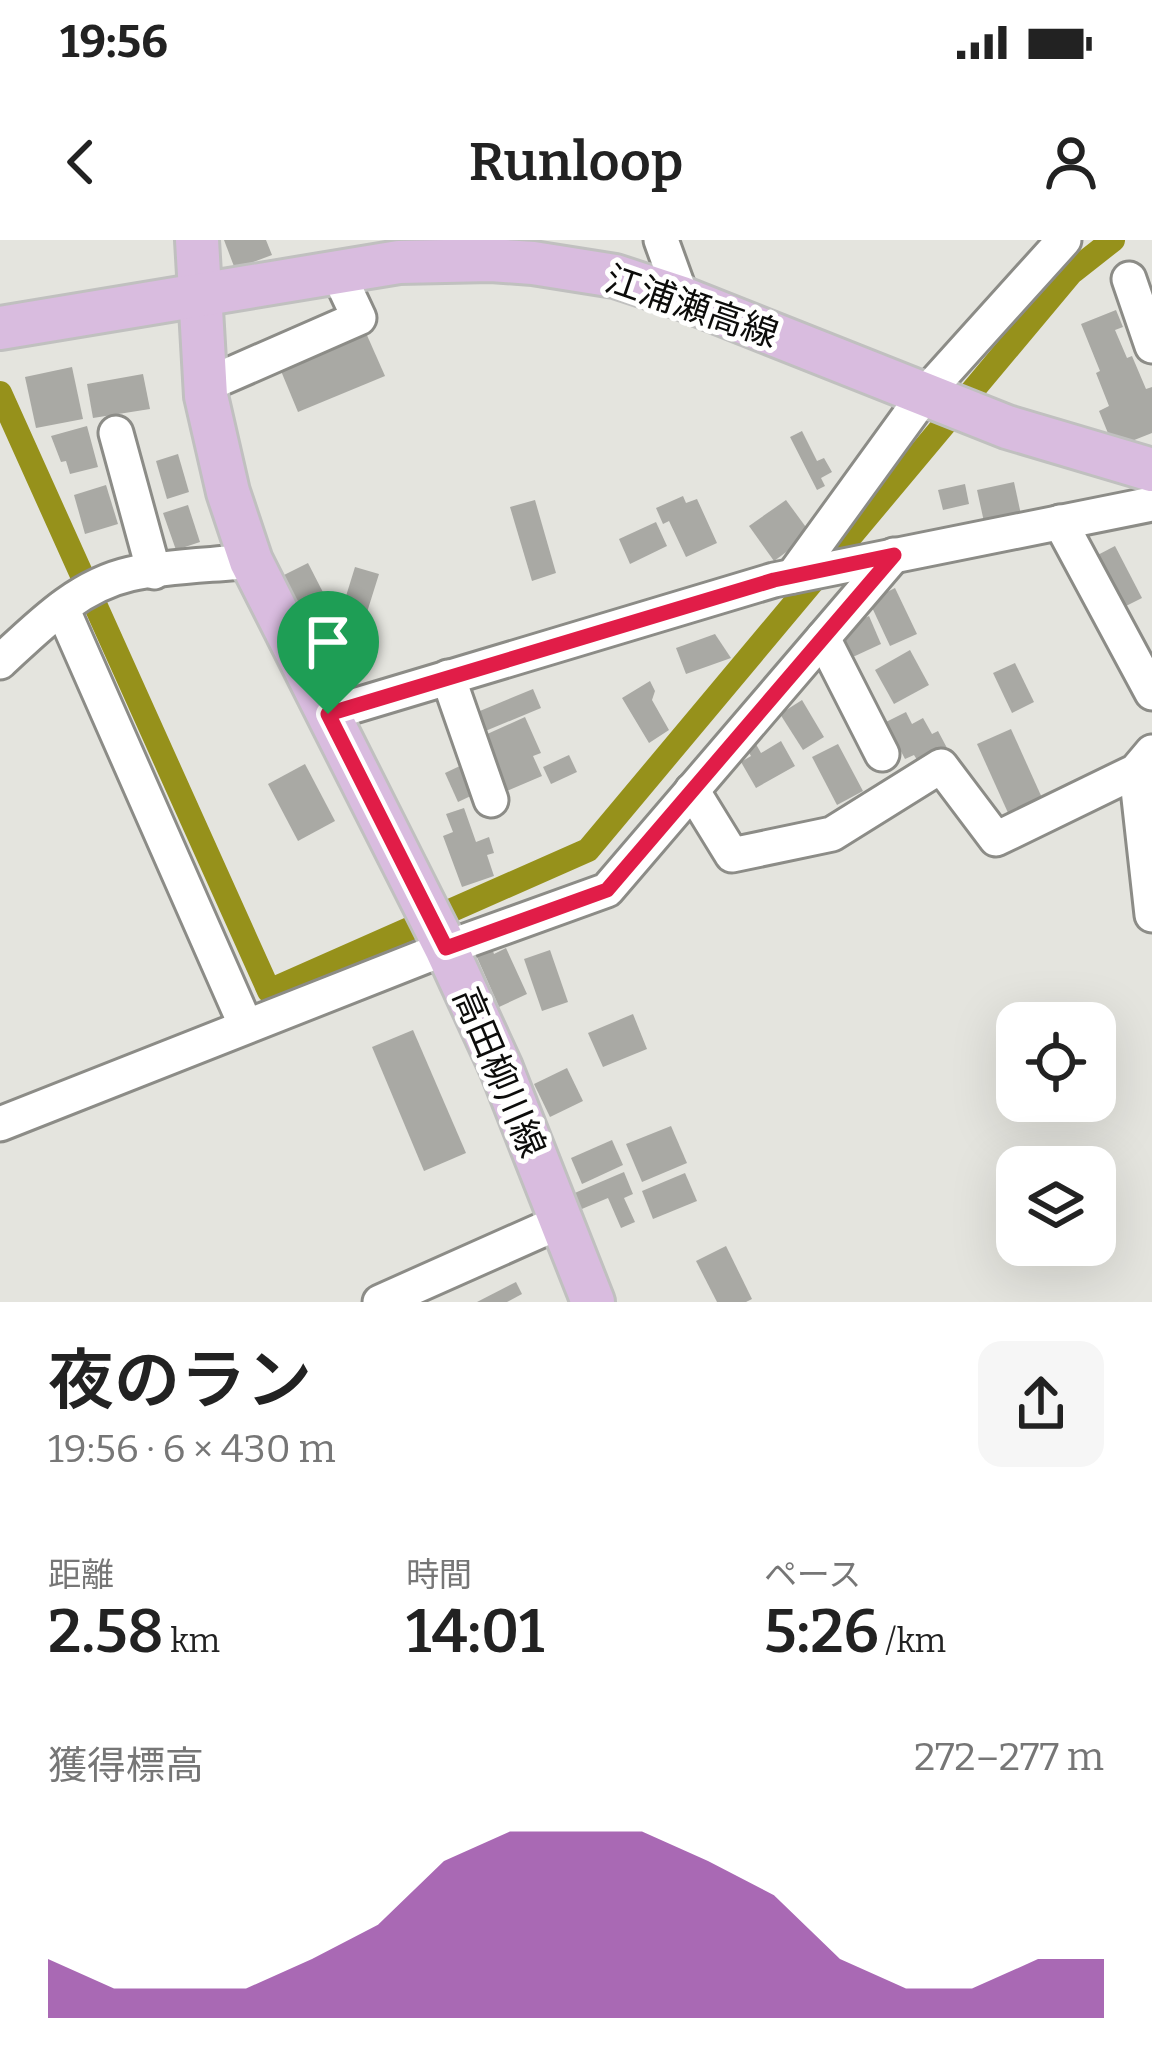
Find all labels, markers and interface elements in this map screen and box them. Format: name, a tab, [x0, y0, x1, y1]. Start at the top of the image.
text: 19:56	[60, 15, 168, 69]
icon: back	[48, 129, 114, 195]
icon: person	[1038, 129, 1104, 195]
text: Runloop	[469, 130, 683, 194]
street label: 江浦瀬高線	[599, 257, 784, 357]
pin	[277, 591, 379, 714]
icon: arrive	[295, 609, 361, 675]
street label: 高田柳川線	[444, 981, 554, 1164]
map controls	[996, 1002, 1116, 1266]
button: locate	[996, 1002, 1116, 1122]
button: layers	[996, 1146, 1116, 1266]
text: 夜のラン	[48, 1341, 312, 1420]
button: share	[978, 1341, 1104, 1467]
text: 19:56 · 6 × 430 m	[48, 1426, 336, 1472]
text: 距離	[48, 1555, 114, 1595]
text: 時間	[406, 1555, 472, 1595]
text: ペース	[764, 1555, 861, 1595]
text: 2.58	[48, 1596, 164, 1668]
text: 14:01	[406, 1596, 544, 1668]
text: 5:26	[764, 1596, 879, 1668]
text: km	[164, 1621, 220, 1661]
text: /km	[879, 1621, 946, 1661]
text: 272–277 m	[914, 1734, 1104, 1780]
text: 獲得標高	[48, 1743, 204, 1789]

